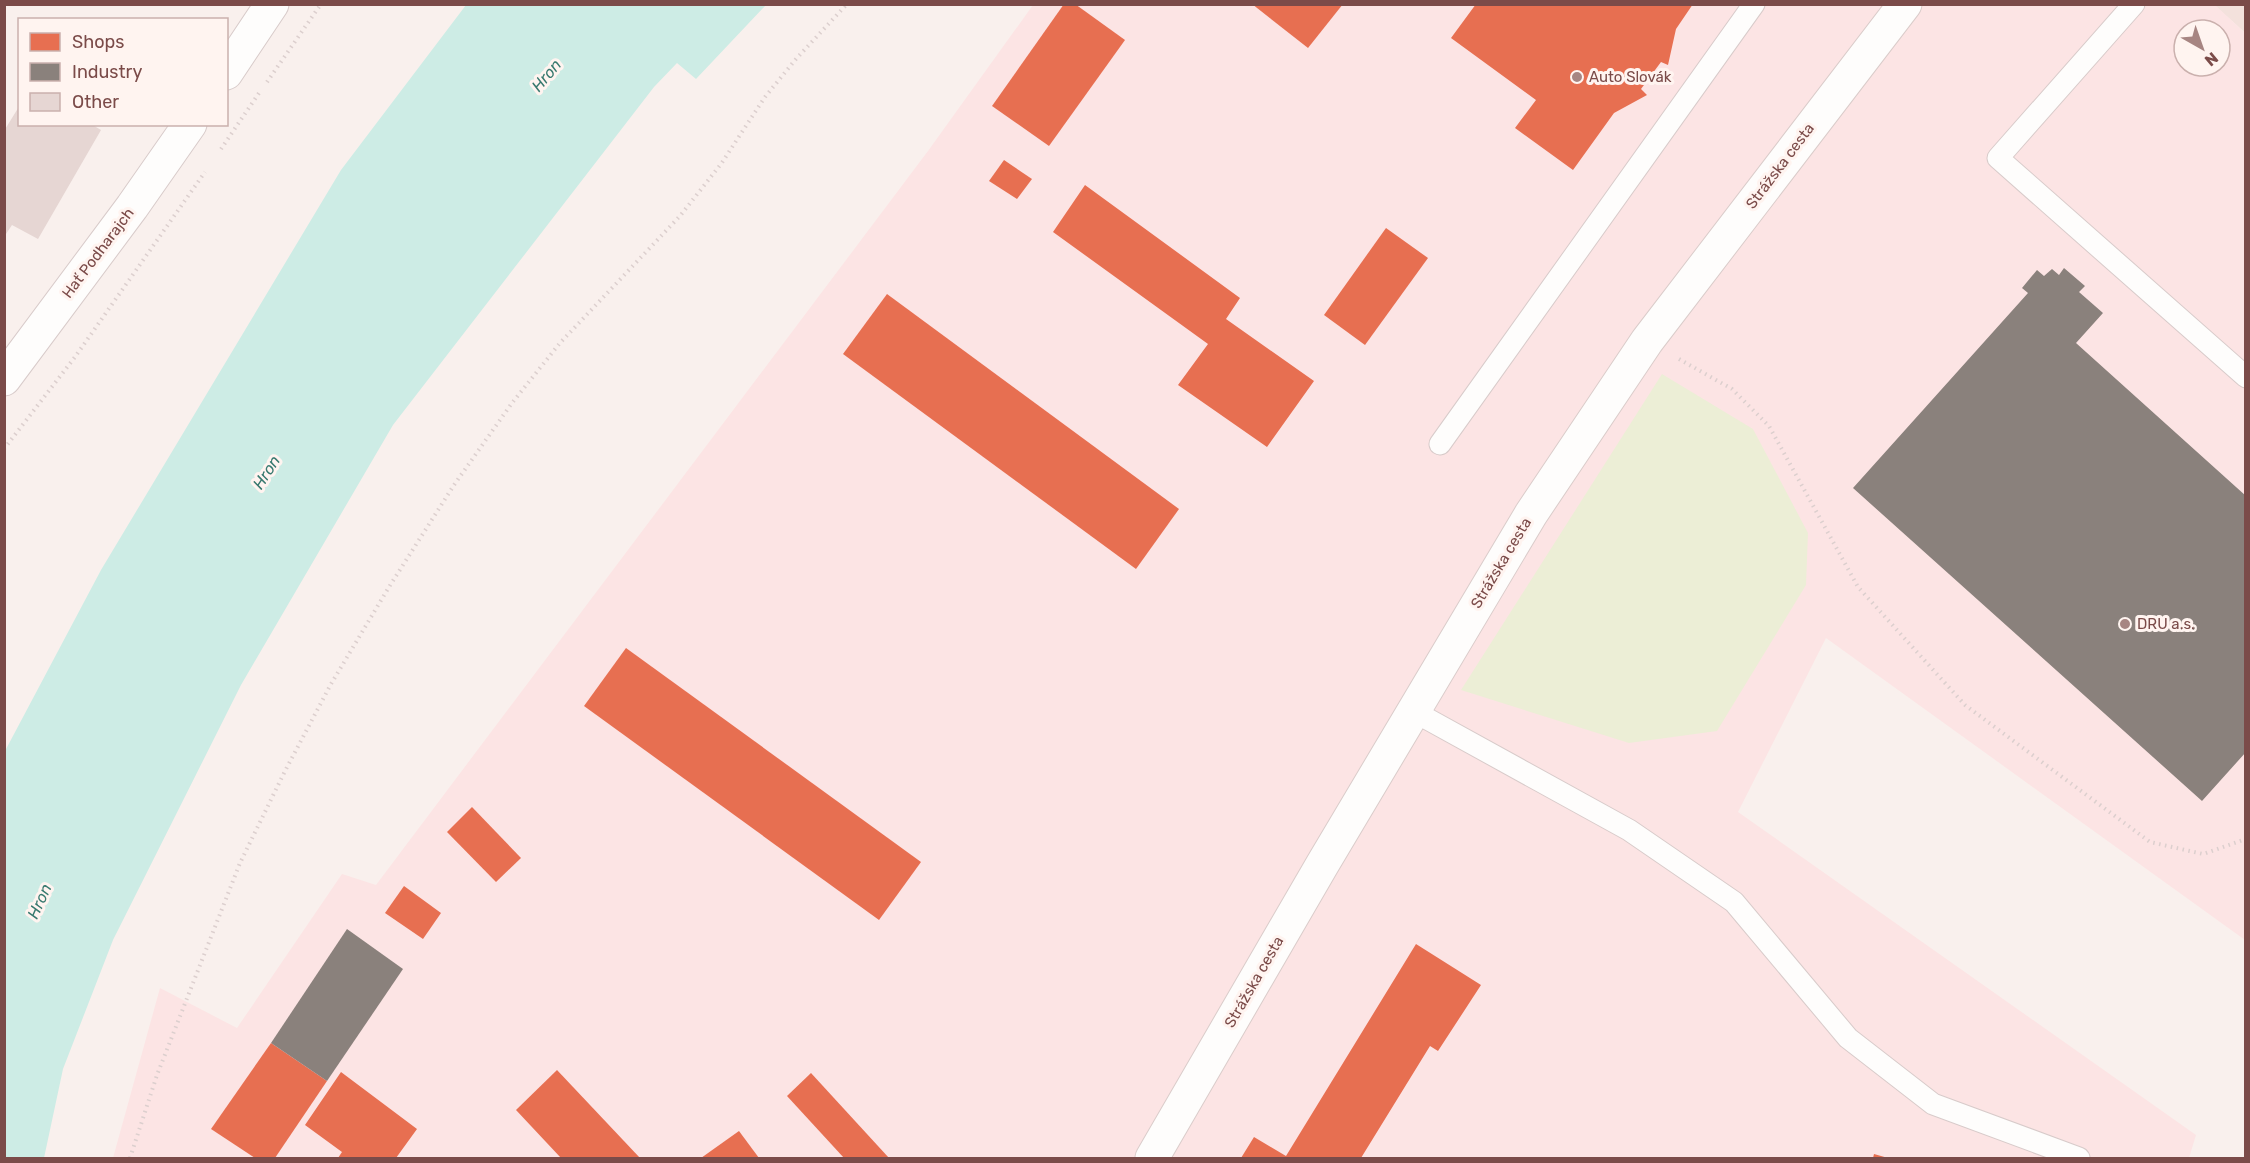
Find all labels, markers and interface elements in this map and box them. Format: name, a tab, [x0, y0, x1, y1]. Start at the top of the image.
legend	[18, 18, 228, 126]
north arrow	[2172, 18, 2232, 78]
text: Shops	[72, 31, 124, 53]
text: N	[2201, 48, 2222, 70]
water label: Hron	[527, 55, 565, 95]
text: Industry	[72, 61, 142, 83]
place label: Auto Slovák	[1589, 68, 1672, 86]
marker: Auto Slovák	[1570, 70, 1584, 84]
text: Other	[72, 91, 119, 113]
street label: Strážska cesta	[1742, 120, 1818, 212]
street label: Hať Podharajch	[58, 204, 138, 302]
water label: Hron	[249, 452, 284, 493]
street label: Strážska cesta	[1467, 514, 1535, 612]
place label: DRU a.s.	[2137, 615, 2195, 633]
marker: DRU a.s.	[2118, 617, 2132, 631]
water label: Hron	[23, 881, 56, 922]
street label: Strážska cesta	[1221, 933, 1287, 1031]

